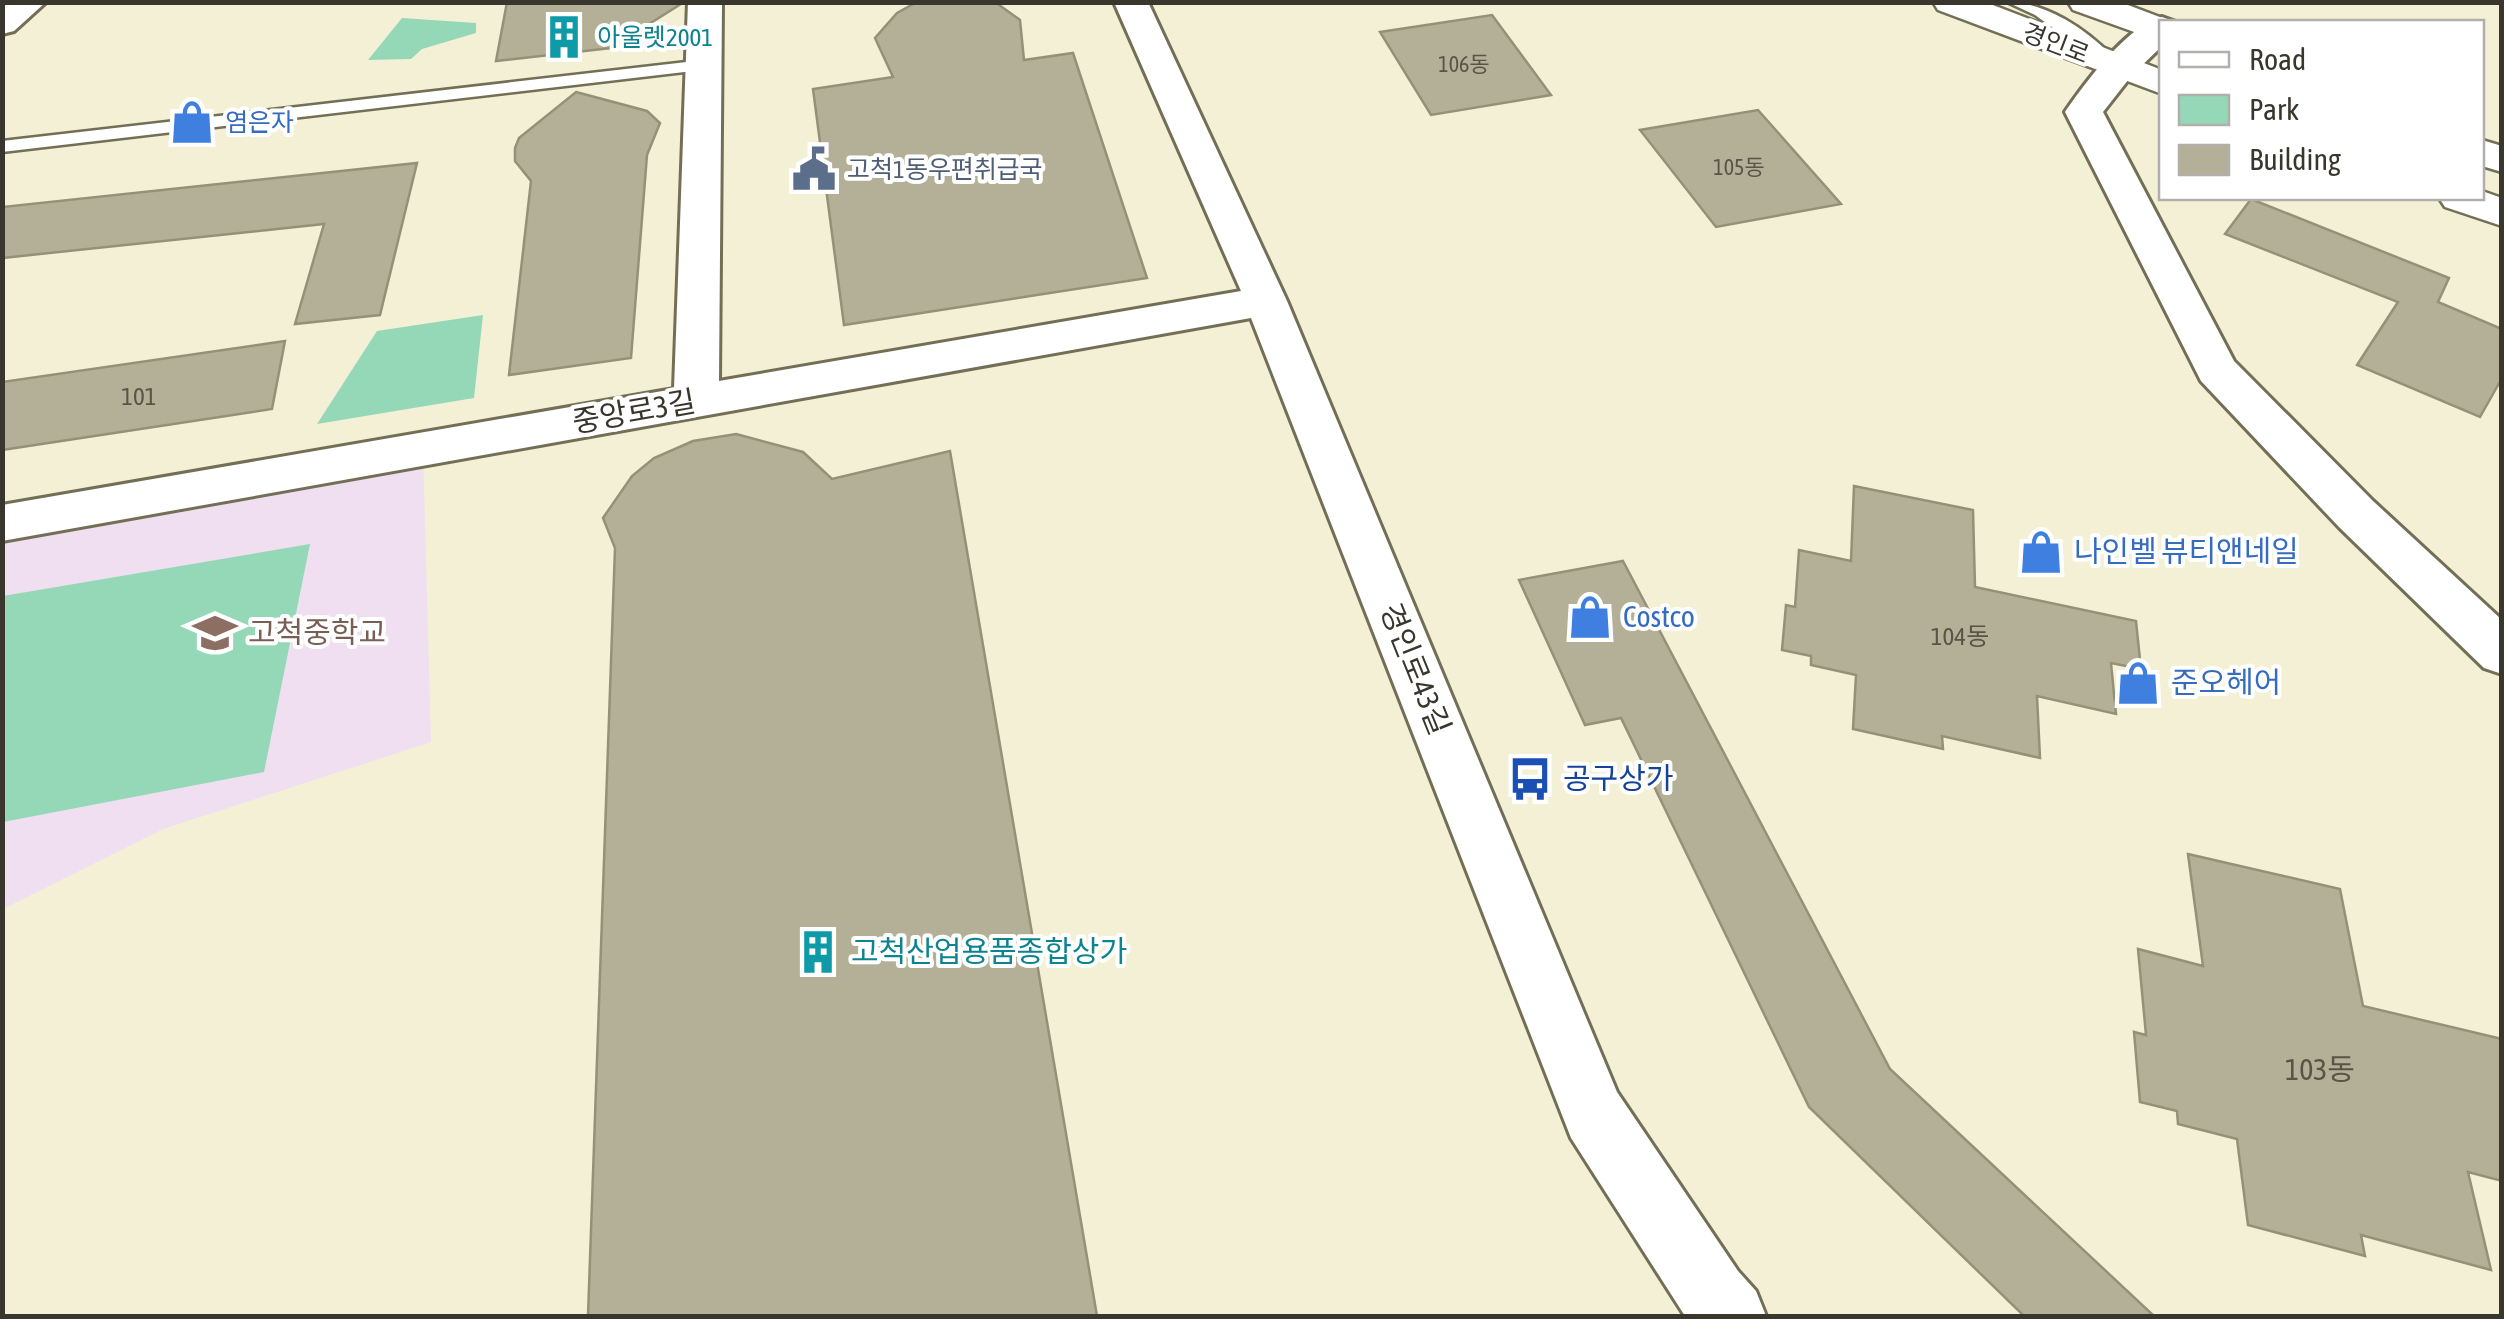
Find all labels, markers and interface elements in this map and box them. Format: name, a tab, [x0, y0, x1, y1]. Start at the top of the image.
building icon: 아울렛2001	[540, 13, 588, 61]
street label: 경인로	[2019, 18, 2093, 68]
legend	[2159, 20, 2484, 200]
place label: 아울렛2001	[597, 23, 713, 51]
text: Road	[2249, 42, 2306, 76]
house number: 106동	[1438, 51, 1490, 77]
text: Park	[2249, 92, 2299, 126]
shop icon: 염은자	[168, 98, 216, 146]
place label: 염은자	[225, 108, 294, 136]
text: Building	[2249, 142, 2341, 176]
public building icon: 고척1동우편취급국	[790, 145, 838, 193]
house number: 105동	[1713, 154, 1765, 180]
place label: 고척1동우편취급국	[847, 155, 1043, 183]
house number: 101	[121, 382, 157, 410]
street label: 중앙로3길	[570, 383, 698, 439]
shop icon: 나인벨 뷰티앤네일	[2017, 528, 2065, 576]
place label: 나인벨 뷰티앤네일	[2074, 534, 2299, 568]
shop icon: Costco	[1566, 593, 1614, 641]
street label: 경인로43길	[1374, 598, 1458, 739]
place label: Costco	[1623, 599, 1695, 633]
school or university icon: 고척중학교	[191, 609, 239, 657]
place label: 고척중학교	[248, 615, 386, 649]
house number: 104동	[1931, 622, 1989, 650]
shop icon: 준오헤어	[2114, 659, 2162, 707]
place label: 준오헤어	[2171, 665, 2281, 699]
bus stop icon: 공구상가	[1506, 755, 1554, 803]
place label: 공구상가	[1563, 761, 1673, 795]
building icon: 고척산업용품종합상가	[794, 928, 842, 976]
place label: 고척산업용품종합상가	[851, 934, 1127, 968]
house number: 103동	[2285, 1052, 2355, 1086]

